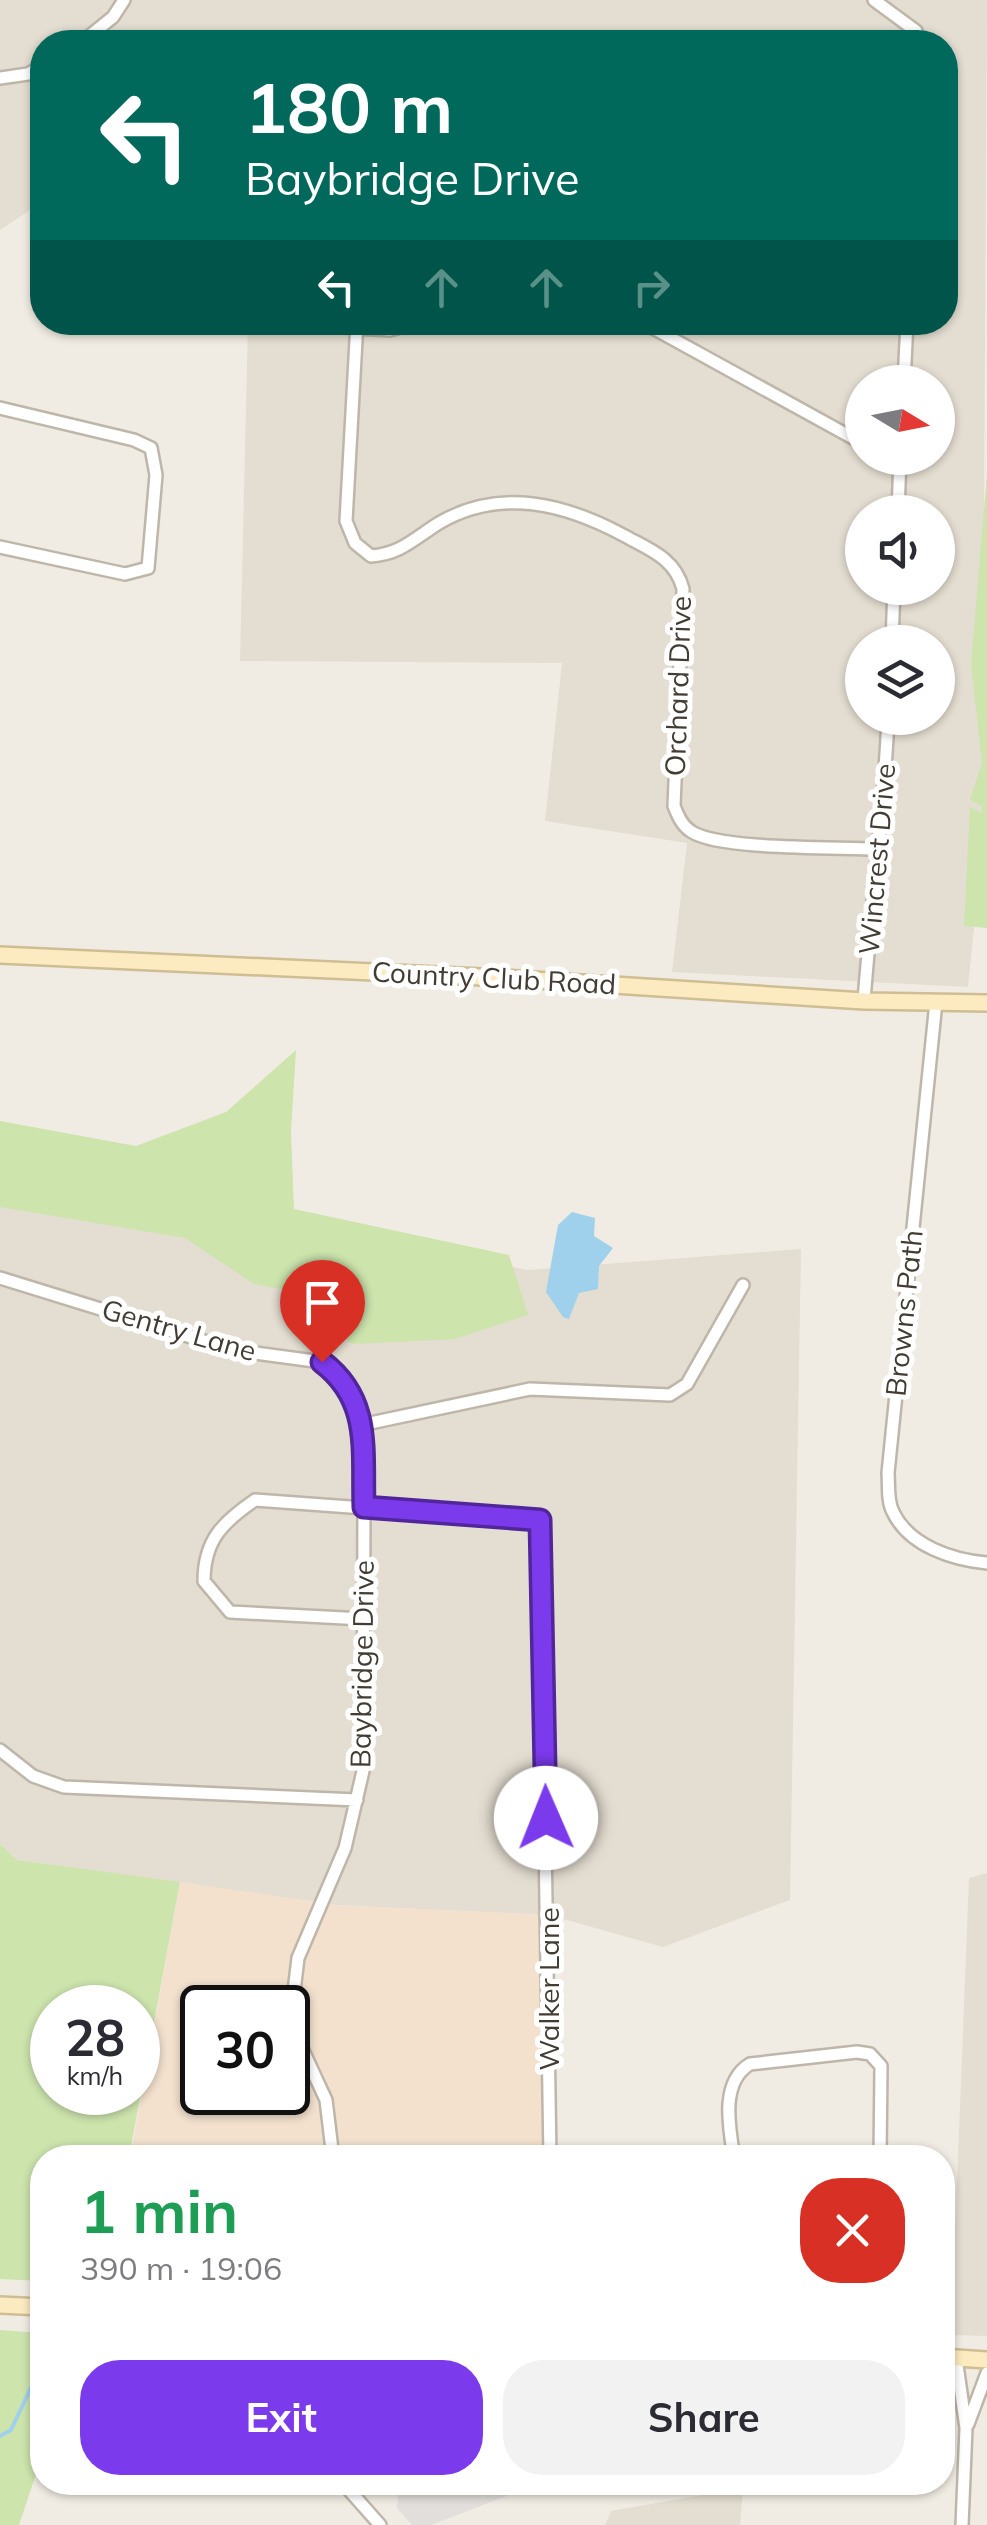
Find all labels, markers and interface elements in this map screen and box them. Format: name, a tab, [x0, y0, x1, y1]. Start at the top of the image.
text: 180 m	[245, 63, 453, 151]
icon: left	[80, 70, 210, 200]
text: Baybridge Drive	[245, 150, 579, 206]
icon: left	[309, 260, 364, 315]
icon: ahead	[414, 260, 469, 315]
icon: ahead	[519, 260, 574, 315]
icon: right	[624, 260, 679, 315]
north arrow	[845, 365, 955, 475]
map controls	[845, 365, 955, 735]
button: sound	[845, 495, 955, 605]
street label: Orchard Drive	[657, 595, 698, 777]
button: layers	[845, 625, 955, 735]
street label: Wincrest Drive	[851, 762, 902, 956]
street label: Country Club Road	[371, 954, 617, 1001]
street label: Browns Path	[877, 1228, 930, 1398]
pin	[280, 1260, 365, 1363]
icon: arrive	[295, 1275, 350, 1330]
street label: Gentry Lane	[98, 1291, 260, 1368]
street label: Baybridge Drive	[342, 1560, 381, 1768]
position arrow	[494, 1766, 598, 1870]
street label: Walker Lane	[531, 1907, 566, 2071]
speed limit sign: 30	[180, 1985, 310, 2115]
text: 28	[65, 2006, 125, 2069]
text: km/h	[67, 2060, 123, 2091]
text: 1 min	[80, 2173, 238, 2248]
button: close	[800, 2178, 905, 2283]
text: 390 m · 19:06	[80, 2248, 282, 2288]
button: Exit	[80, 2360, 483, 2475]
button: Share	[503, 2360, 905, 2475]

